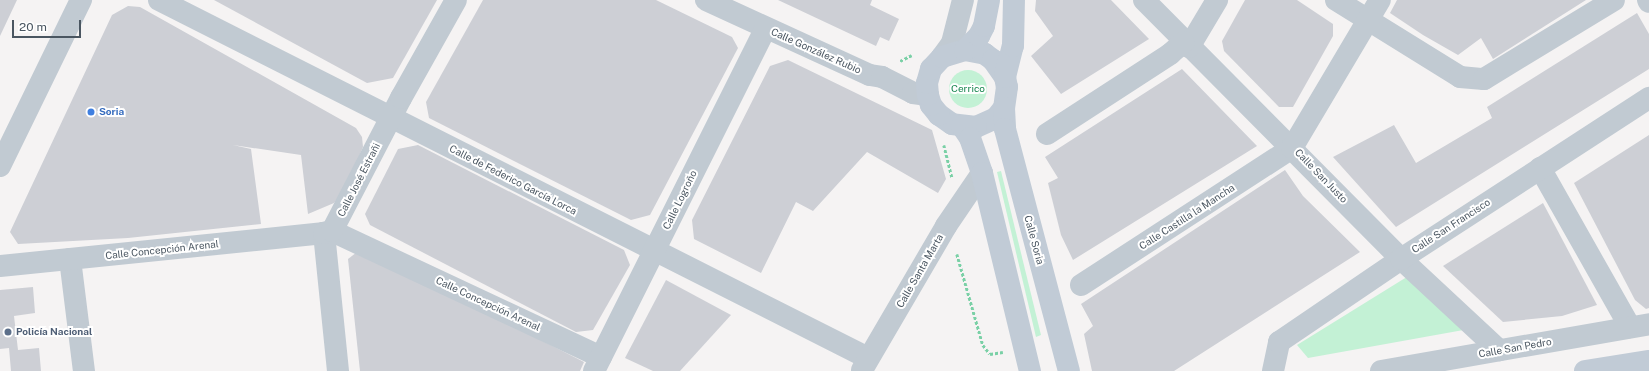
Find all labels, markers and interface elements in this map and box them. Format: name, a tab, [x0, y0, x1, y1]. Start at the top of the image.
scale bar	[14, 12, 83, 38]
text: 20 m	[19, 20, 47, 34]
street label: Calle González Rubio	[769, 26, 863, 76]
park label: Cerrico	[951, 83, 985, 95]
place label: Soria	[99, 106, 124, 118]
marker: Soria	[86, 107, 96, 117]
street label: Calle José Estrañi	[335, 141, 383, 219]
street label: Calle de Federico García Lorca	[447, 143, 579, 217]
street label: Calle San Justo	[1292, 146, 1350, 206]
street label: Calle Logroño	[660, 168, 700, 232]
street label: Calle Castilla la Mancha	[1137, 182, 1237, 252]
street label: Calle San Francisco	[1409, 196, 1493, 256]
street label: Calle Soria	[1022, 214, 1046, 266]
street label: Calle Santa Marta	[894, 232, 946, 310]
street label: Calle Concepción Arenal	[105, 238, 219, 262]
street label: Calle Concepción Arenal	[434, 274, 542, 334]
place label: Policía Nacional	[16, 326, 92, 338]
marker: Policía Nacional	[3, 327, 13, 337]
street label: Calle San Pedro	[1478, 336, 1552, 360]

